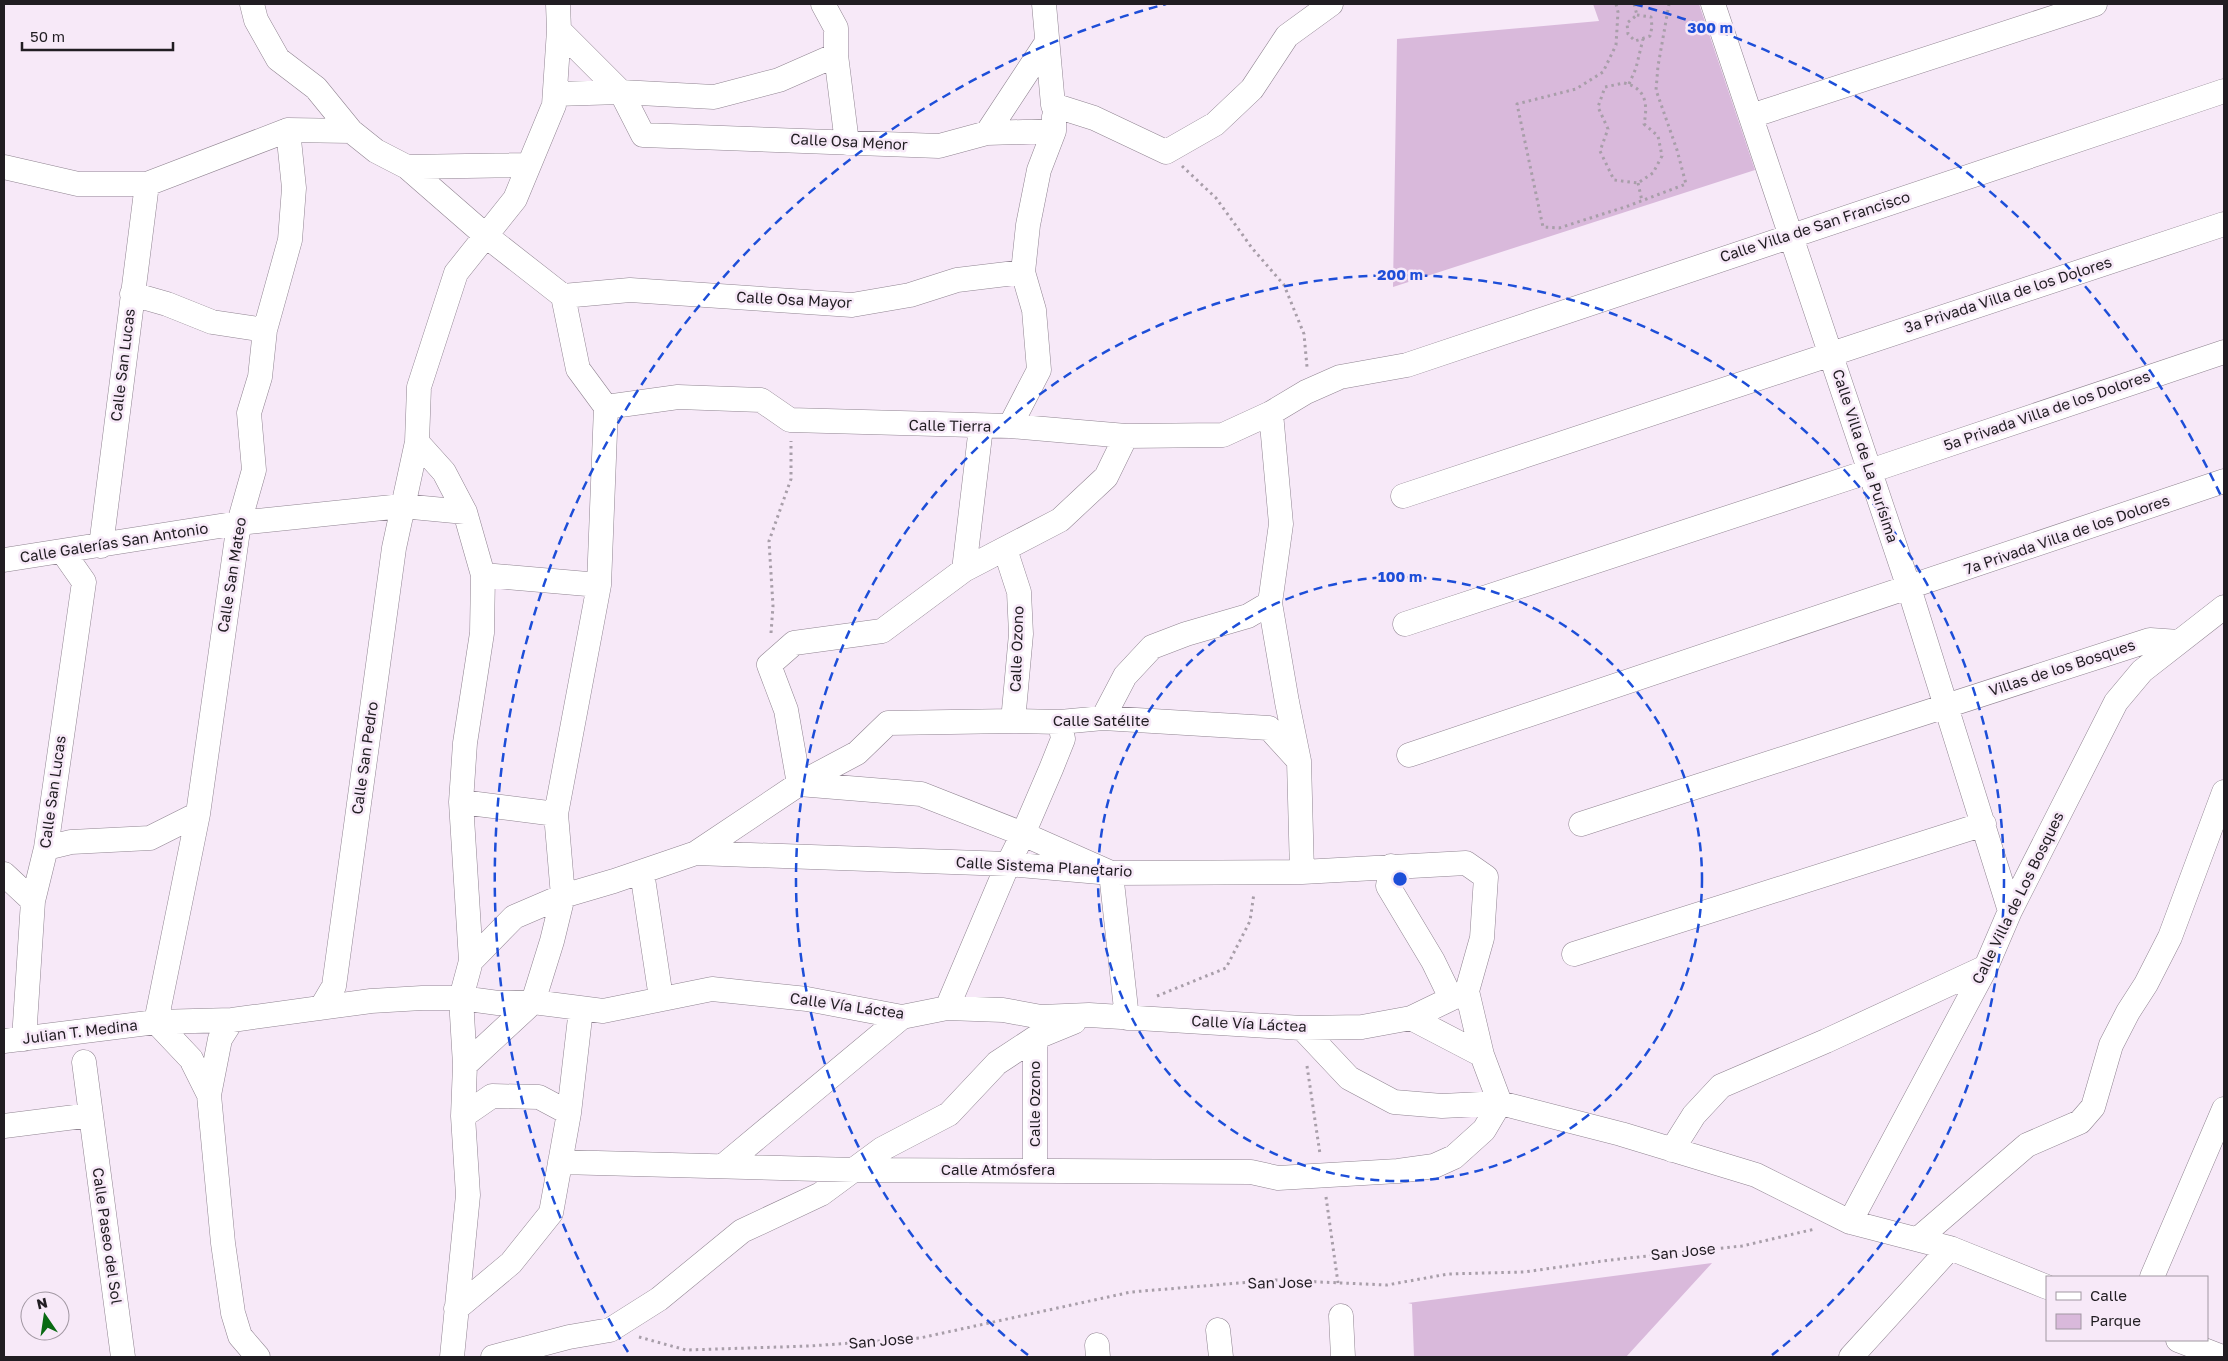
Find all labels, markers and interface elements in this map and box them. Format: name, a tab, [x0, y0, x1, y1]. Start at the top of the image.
text: 300 m	[1687, 18, 1733, 36]
scale bar	[22, 20, 174, 52]
text: 50 m	[30, 27, 65, 45]
street label: Calle Osa Menor	[790, 129, 908, 153]
street label: Calle Villa de San Francisco	[1717, 187, 1912, 265]
street label: 3a Privada Villa de los Dolores	[1902, 252, 2114, 336]
text: 200 m	[1377, 265, 1423, 283]
street label: Calle Osa Mayor	[736, 287, 853, 311]
street label: Calle San Lucas	[106, 307, 138, 422]
street label: 5a Privada Villa de los Dolores	[1941, 366, 2152, 454]
street label: Calle Villa de La Purísima	[1829, 367, 1903, 545]
street label: Calle Tierra	[909, 415, 991, 435]
street label: 7a Privada Villa de los Dolores	[1962, 490, 2172, 578]
street label: Calle San Mateo	[213, 516, 249, 634]
street label: Calle Galerías San Antonio	[18, 518, 209, 566]
text: 100 m	[1378, 567, 1422, 585]
street label: Calle Ozono	[1005, 605, 1027, 692]
street label: Villas de los Bosques	[1986, 635, 2137, 699]
street label: Calle San Pedro	[347, 700, 381, 816]
street label: Calle Satélite	[1053, 711, 1150, 729]
street label: Calle San Lucas	[35, 734, 69, 849]
street label: Calle Villa de Los Bosques	[1968, 809, 2067, 987]
street label: Calle Sistema Planetario	[955, 852, 1133, 880]
centre of rings	[1391, 870, 1409, 888]
street label: Calle Vía Láctea	[789, 988, 906, 1022]
street label: Calle Vía Láctea	[1191, 1011, 1307, 1035]
street label: Julian T. Medina	[21, 1015, 139, 1047]
street label: Calle Ozono	[1025, 1061, 1043, 1147]
street label: Calle Atmósfera	[941, 1160, 1055, 1178]
street label: Calle Paseo del Sol	[89, 1166, 127, 1306]
street label: San Jose	[1650, 1239, 1716, 1263]
street label: San Jose	[1247, 1272, 1313, 1292]
legend	[2046, 1276, 2208, 1341]
text: Calle	[2090, 1286, 2127, 1304]
north arrow	[20, 1291, 70, 1341]
text: N	[35, 1293, 49, 1312]
text: Parque	[2090, 1311, 2141, 1329]
street label: San Jose	[848, 1328, 914, 1352]

